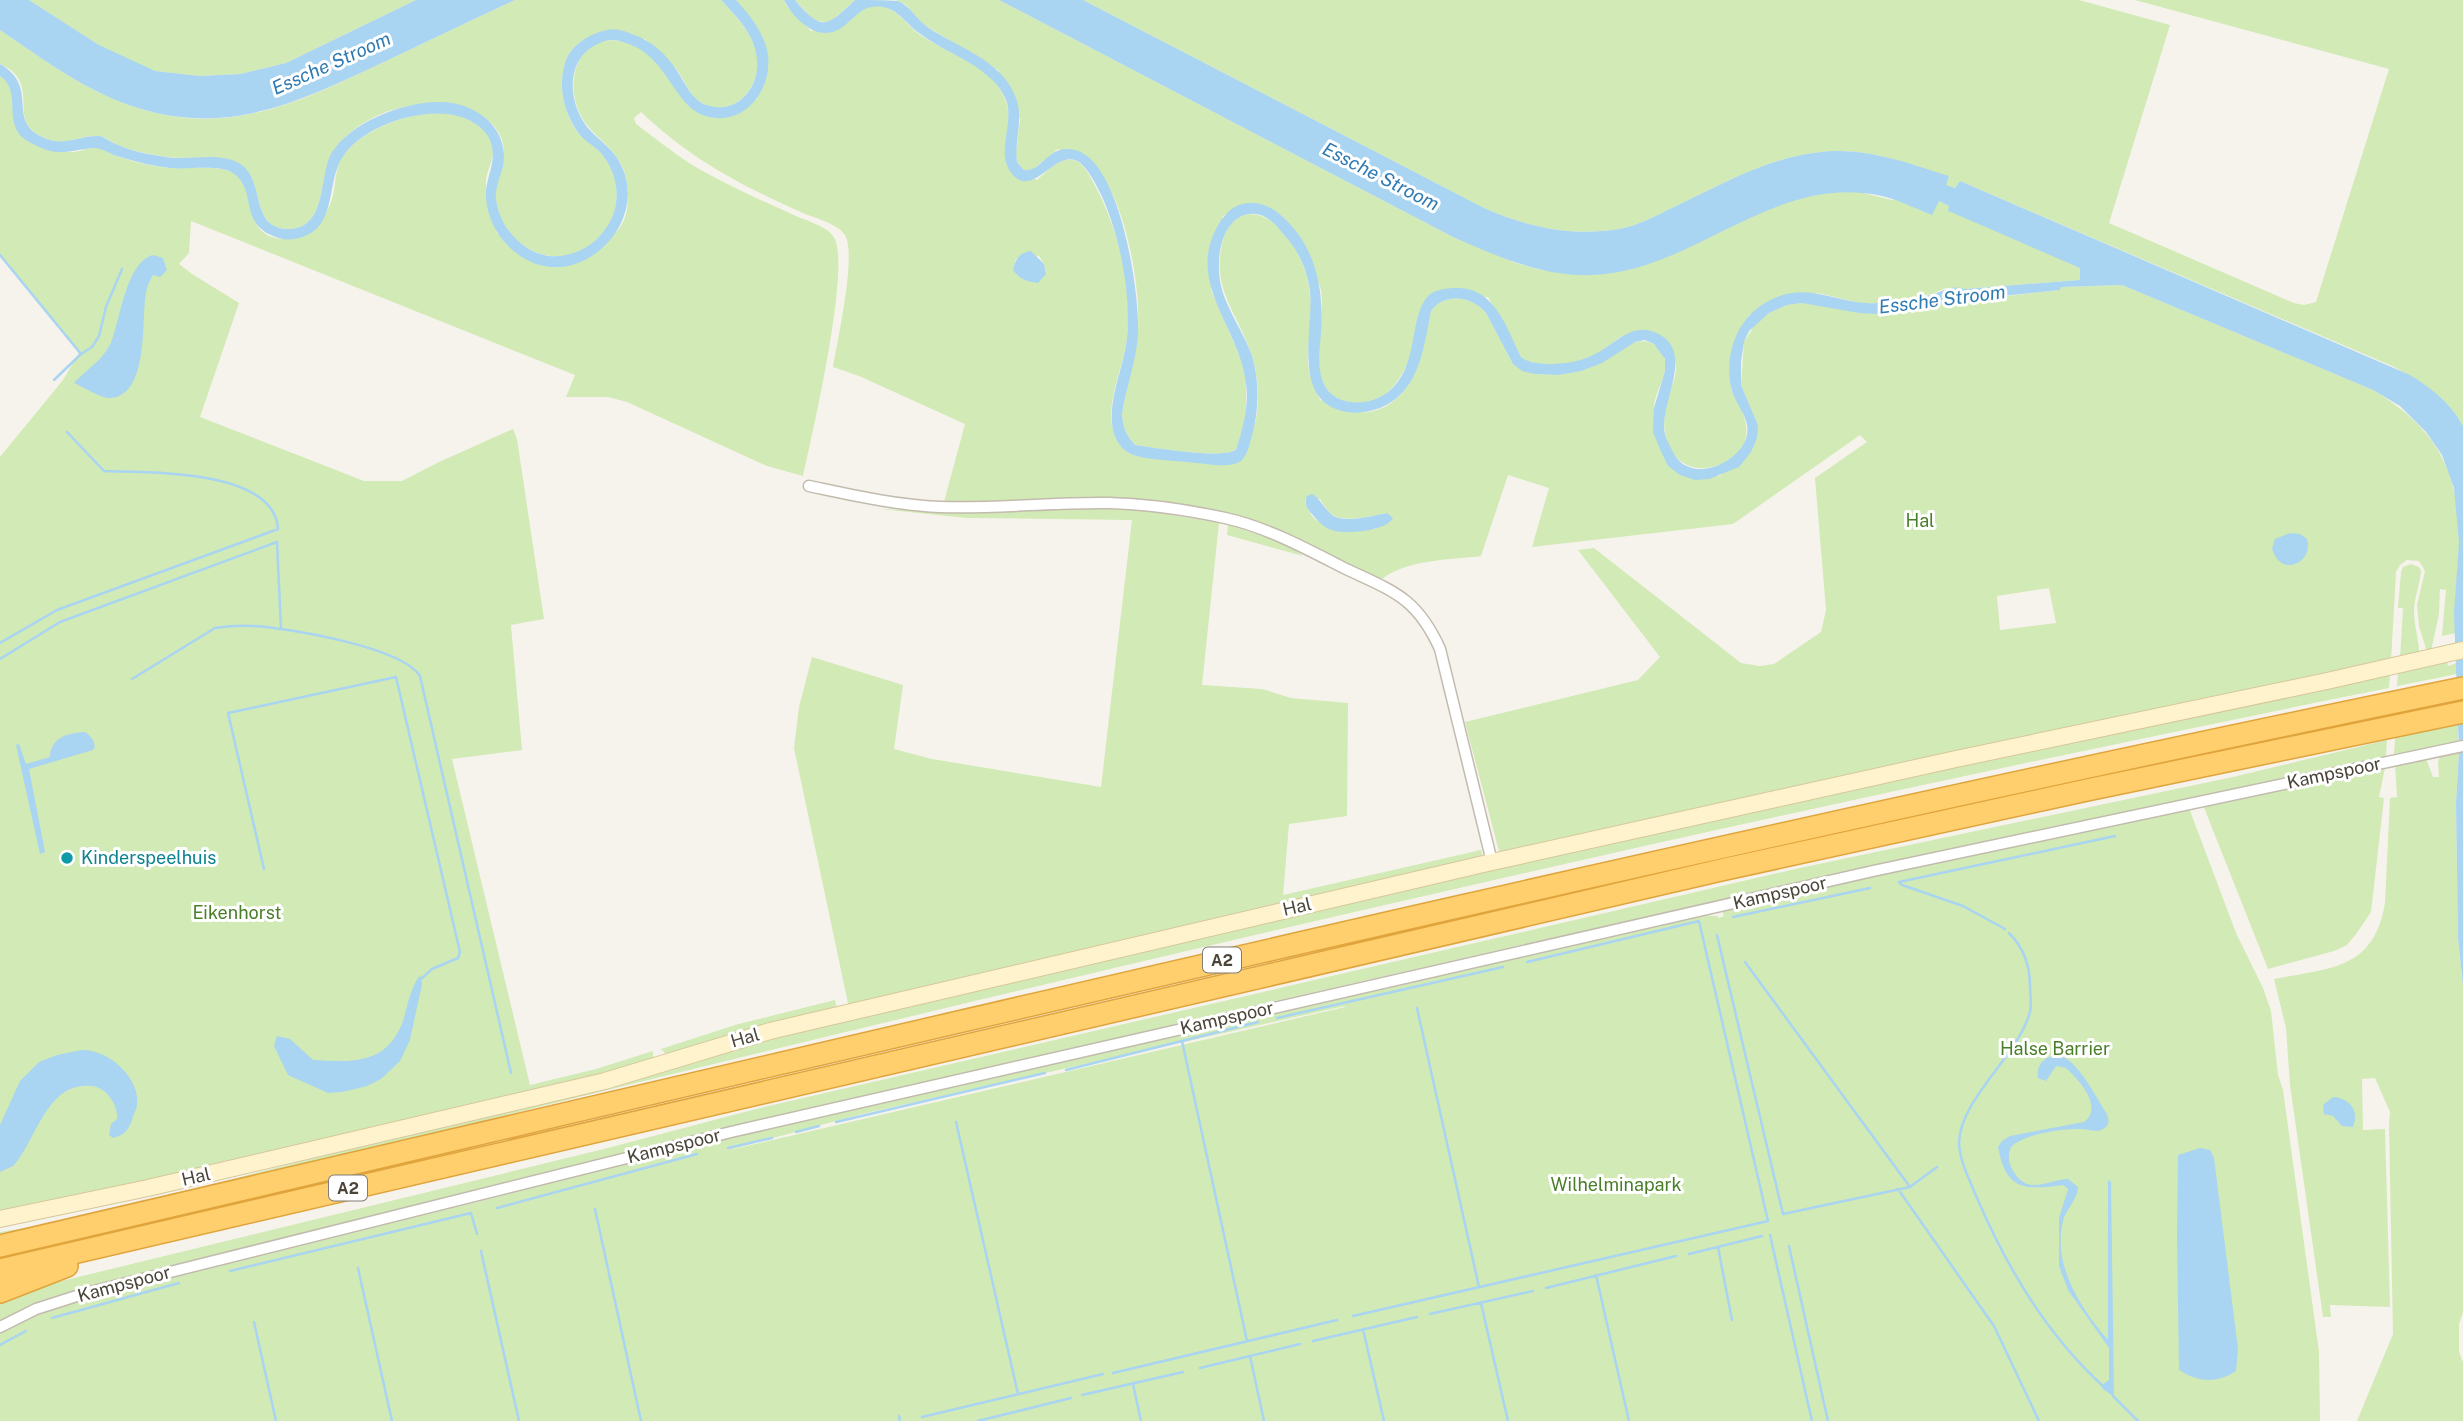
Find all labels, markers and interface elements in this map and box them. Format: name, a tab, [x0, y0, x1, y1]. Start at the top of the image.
water label: Essche Stroom	[268, 27, 394, 99]
water label: Essche Stroom	[1319, 137, 1443, 215]
water label: Essche Stroom	[1877, 280, 2007, 318]
park label: Hal	[1905, 510, 1935, 531]
street label: Kampspoor	[2285, 752, 2383, 793]
place label: Kinderspeelhuis	[81, 847, 216, 868]
marker: Kinderspeelhuis	[59, 850, 75, 866]
street label: Kampspoor	[1731, 872, 1829, 913]
street label: Hal	[1280, 893, 1313, 920]
park label: Eikenhorst	[192, 902, 282, 923]
road number: A2	[1203, 948, 1241, 972]
street label: Kampspoor	[1178, 997, 1276, 1038]
street label: Hal	[728, 1023, 762, 1052]
park label: Halse Barrier	[2000, 1038, 2110, 1059]
street label: Kampspoor	[625, 1124, 723, 1167]
street label: Hal	[179, 1163, 212, 1190]
park label: Wilhelminapark	[1550, 1174, 1682, 1195]
road number: A2	[329, 1176, 367, 1200]
street label: Kampspoor	[75, 1261, 173, 1306]

